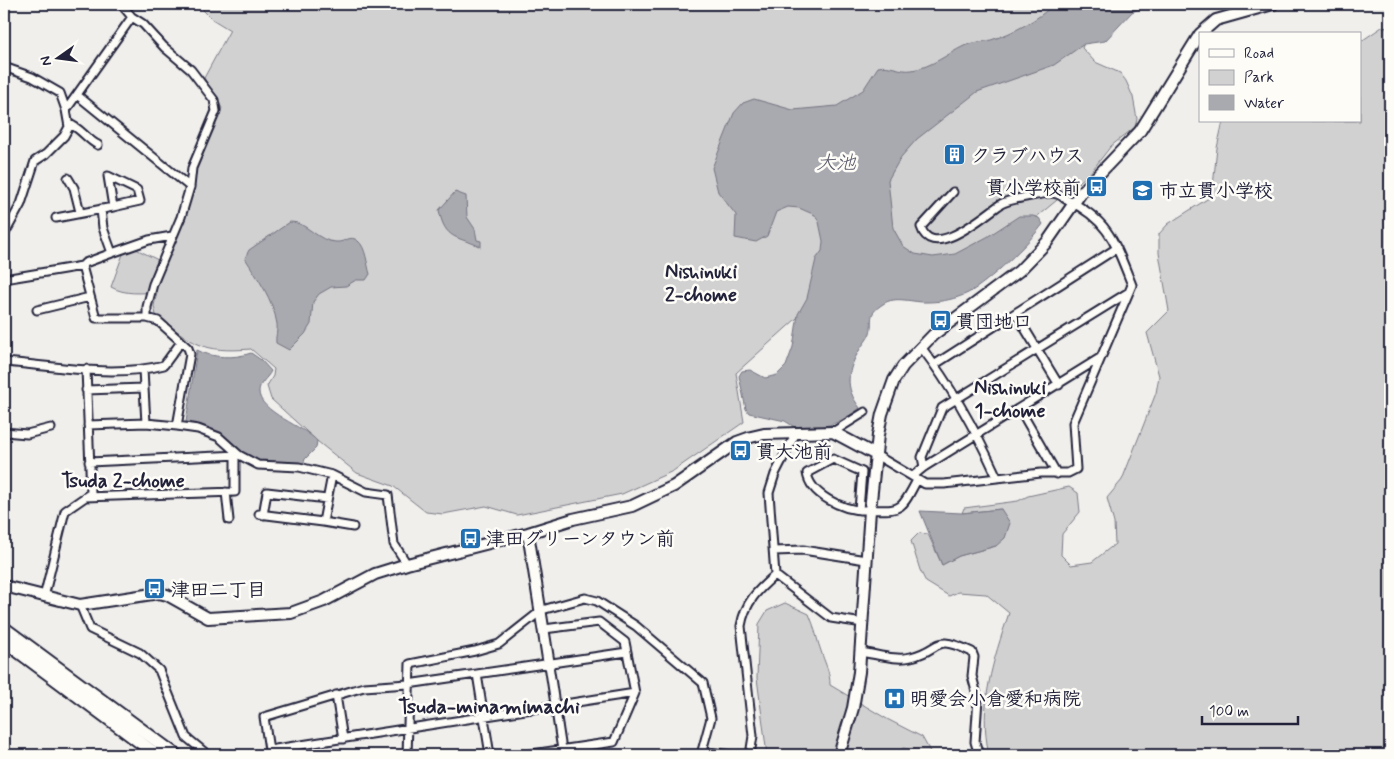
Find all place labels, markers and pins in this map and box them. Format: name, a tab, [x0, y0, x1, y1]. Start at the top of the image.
building icon: クラブハウス	[943, 143, 967, 167]
place label: クラブハウス	[971, 144, 1084, 169]
bus stop icon: 貫小学校前	[1085, 175, 1109, 199]
place label: 貫小学校前	[986, 176, 1081, 201]
school or university icon: 市立貫小学校	[1131, 178, 1155, 202]
place label: 市立貫小学校	[1159, 179, 1273, 204]
bus stop icon: 貫団地口	[928, 309, 952, 333]
place label: 貫団地口	[956, 310, 1032, 335]
bus stop icon: 貫大池前	[728, 439, 752, 463]
place label: 貫大池前	[756, 440, 832, 465]
bus stop icon: 津田グリーンタウン前	[458, 526, 482, 550]
place label: 津田グリーンタウン前	[486, 527, 675, 552]
bus stop icon: 津田二丁目	[143, 577, 167, 601]
place label: 津田二丁目	[171, 578, 266, 603]
hospital icon: 明愛会小倉愛和病院	[882, 686, 906, 710]
place label: 明愛会小倉愛和病院	[910, 687, 1081, 712]

